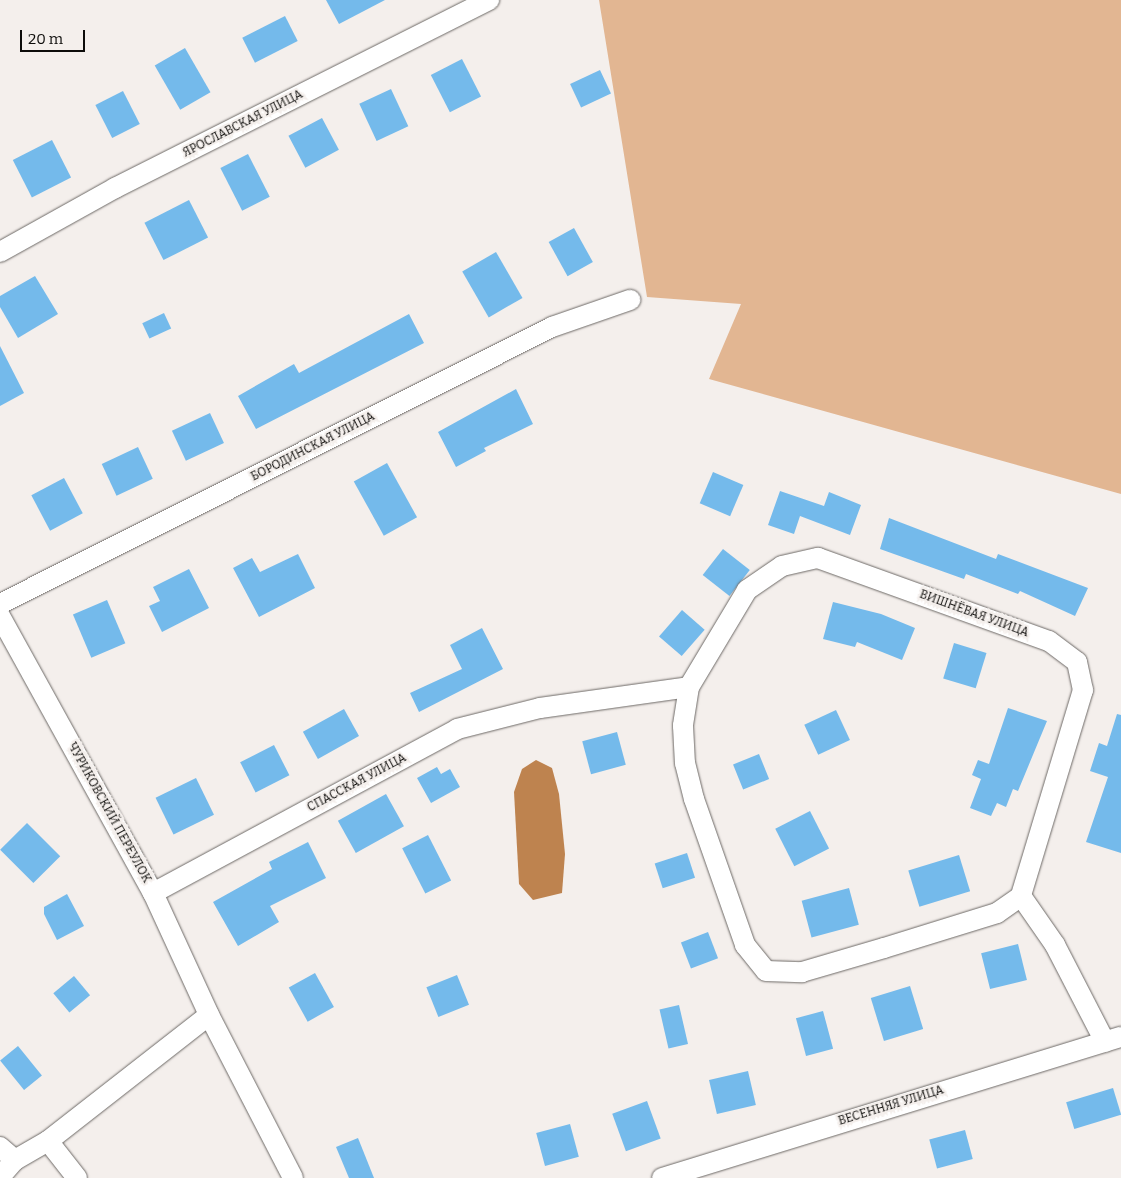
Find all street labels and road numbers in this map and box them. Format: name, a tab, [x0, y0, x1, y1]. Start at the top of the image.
street label: ЯРОСЛАВСКАЯ УЛИЦА	[181, 87, 305, 161]
street label: БОРОДИНСКАЯ УЛИЦА	[249, 409, 377, 485]
street label: ВИШНЁВАЯ УЛИЦА	[917, 588, 1031, 640]
street label: ЧУРИКОВСКИЙ ПЕРЕУЛОК	[64, 740, 154, 886]
street label: СПАССКАЯ УЛИЦА	[305, 751, 409, 815]
street label: ВЕСЕННЯЯ УЛИЦА	[837, 1083, 945, 1129]

